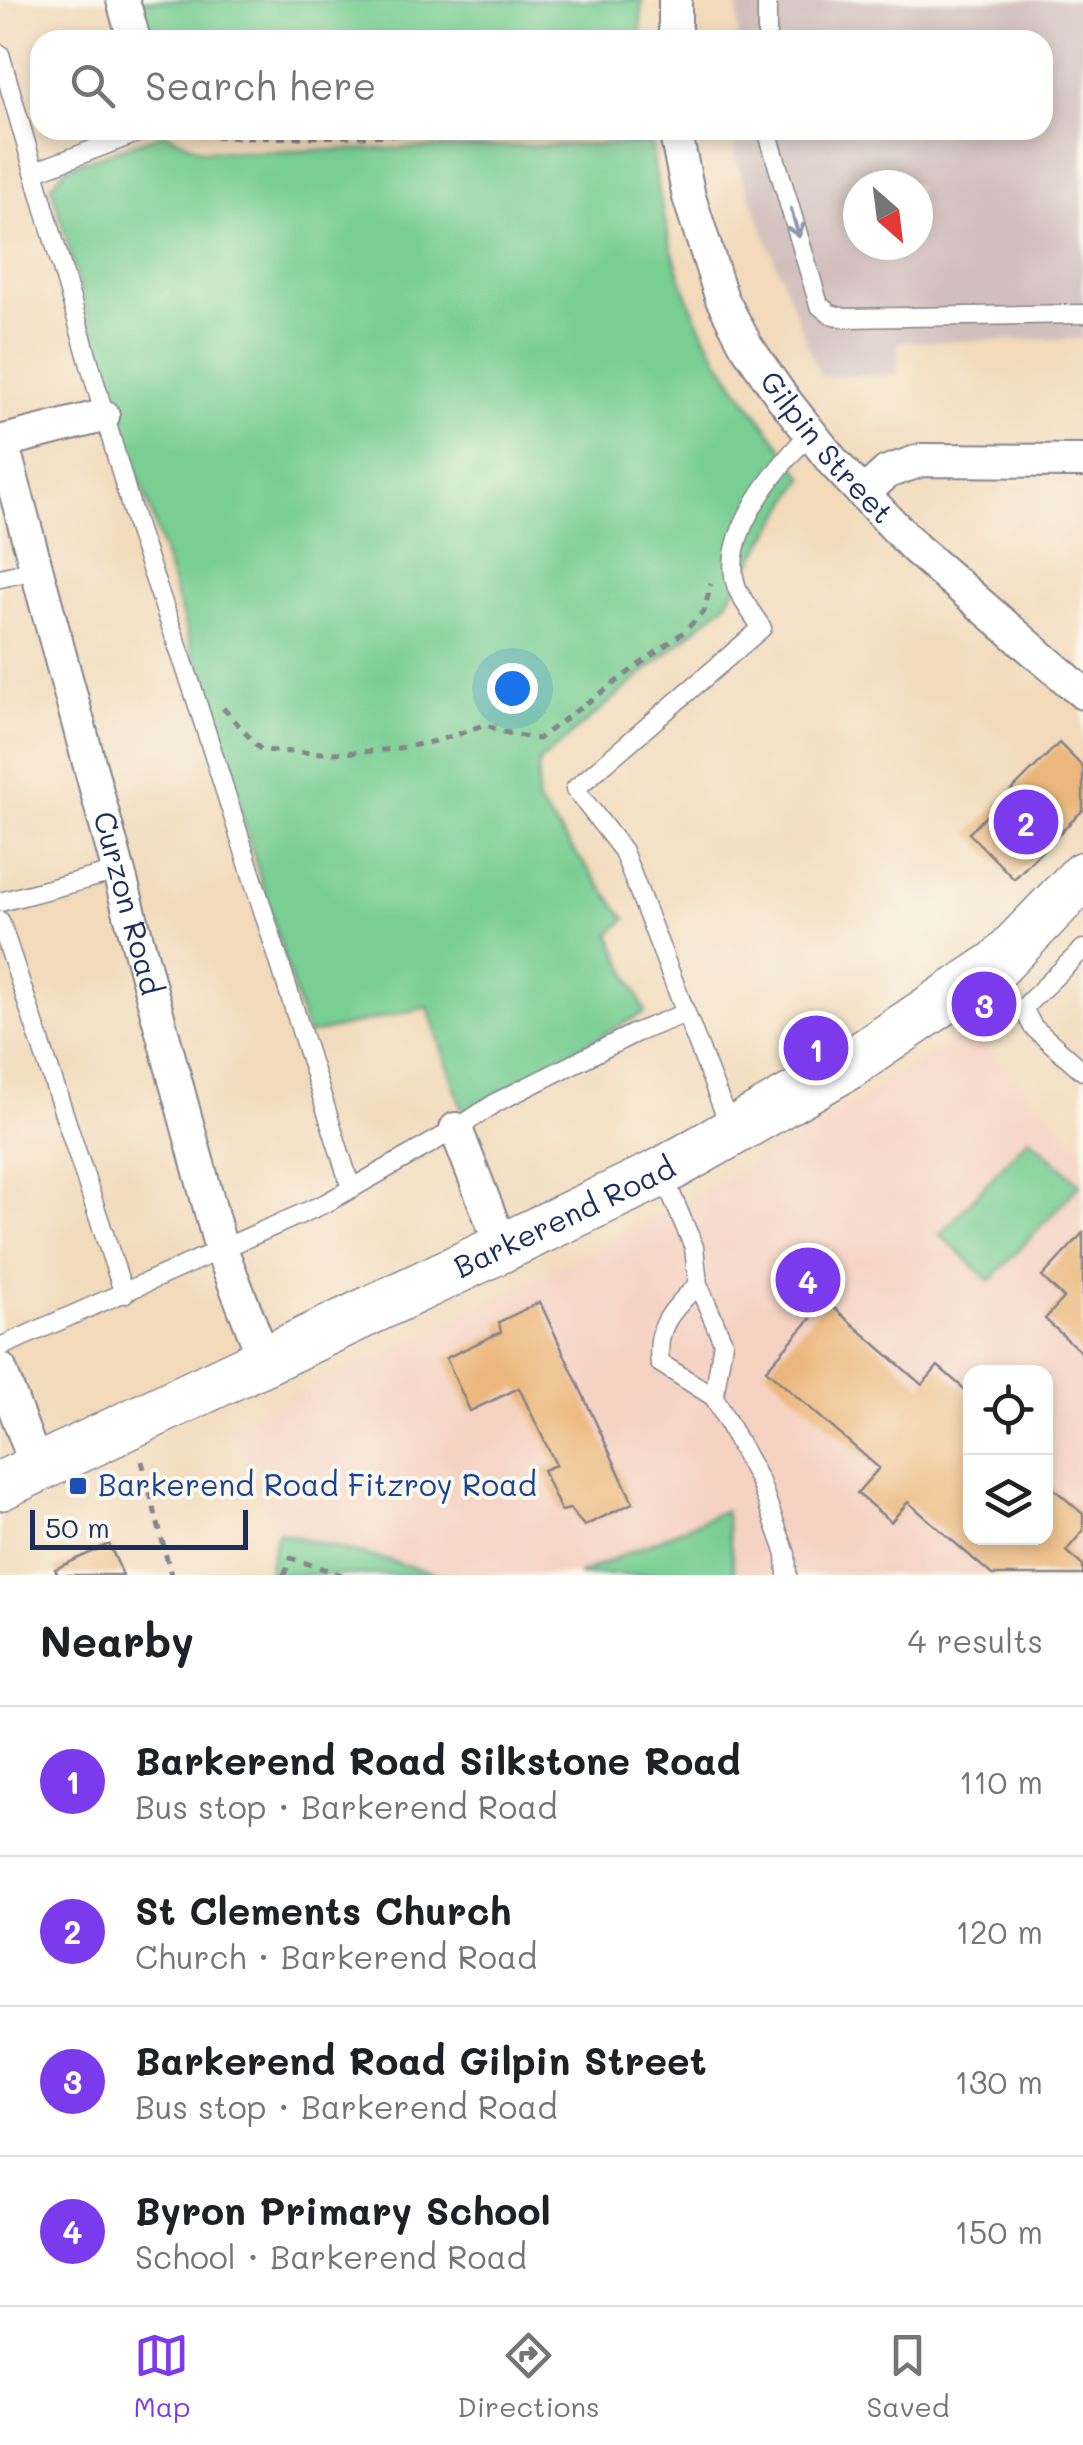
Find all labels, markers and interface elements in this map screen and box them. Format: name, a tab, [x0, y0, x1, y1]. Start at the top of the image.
search box	[30, 30, 1053, 140]
icon: search	[65, 58, 120, 113]
text: Search here	[145, 60, 376, 110]
north arrow	[843, 170, 933, 260]
one-way arrow	[787, 207, 805, 238]
street label: Gilpin Street	[752, 362, 903, 531]
your location	[487, 663, 538, 714]
pin: 2	[994, 784, 1058, 860]
street label: Curzon Road	[85, 807, 173, 999]
pin: 3	[952, 966, 1016, 1042]
pin: 1	[784, 1010, 848, 1086]
street label: Barkerend Road	[447, 1147, 682, 1286]
pin: 4	[776, 1242, 840, 1318]
map controls	[963, 1365, 1053, 1545]
button: locate	[963, 1365, 1053, 1455]
button: layers	[963, 1455, 1053, 1545]
place label: Barkerend Road Fitzroy Road	[98, 1464, 537, 1504]
marker: Barkerend Road Fitzroy Road	[67, 1475, 89, 1497]
scale bar	[30, 1505, 248, 1550]
text: 50 m	[45, 1509, 110, 1545]
text: Nearby	[40, 1613, 194, 1668]
text: 4 results	[907, 1619, 1043, 1661]
text: Barkerend Road Silkstone Road	[135, 1735, 741, 1785]
text: 1	[65, 1760, 80, 1802]
text: 110 m	[959, 1760, 1043, 1802]
text: Bus stop · Barkerend Road	[135, 1785, 557, 1827]
text: St Clements Church	[135, 1885, 511, 1935]
text: 2	[64, 1910, 81, 1952]
text: 120 m	[955, 1910, 1043, 1952]
text: Church · Barkerend Road	[135, 1935, 537, 1977]
text: Barkerend Road Gilpin Street	[135, 2035, 707, 2085]
text: 3	[63, 2060, 82, 2102]
text: 130 m	[954, 2060, 1043, 2102]
text: Bus stop · Barkerend Road	[135, 2085, 557, 2127]
text: Byron Primary School	[135, 2185, 551, 2235]
text: 4	[62, 2210, 83, 2252]
text: 150 m	[955, 2210, 1043, 2252]
text: School · Barkerend Road	[135, 2235, 527, 2277]
tab: Map	[133, 2328, 190, 2424]
tab: Directions	[457, 2328, 600, 2424]
tab: Saved	[866, 2328, 950, 2424]

